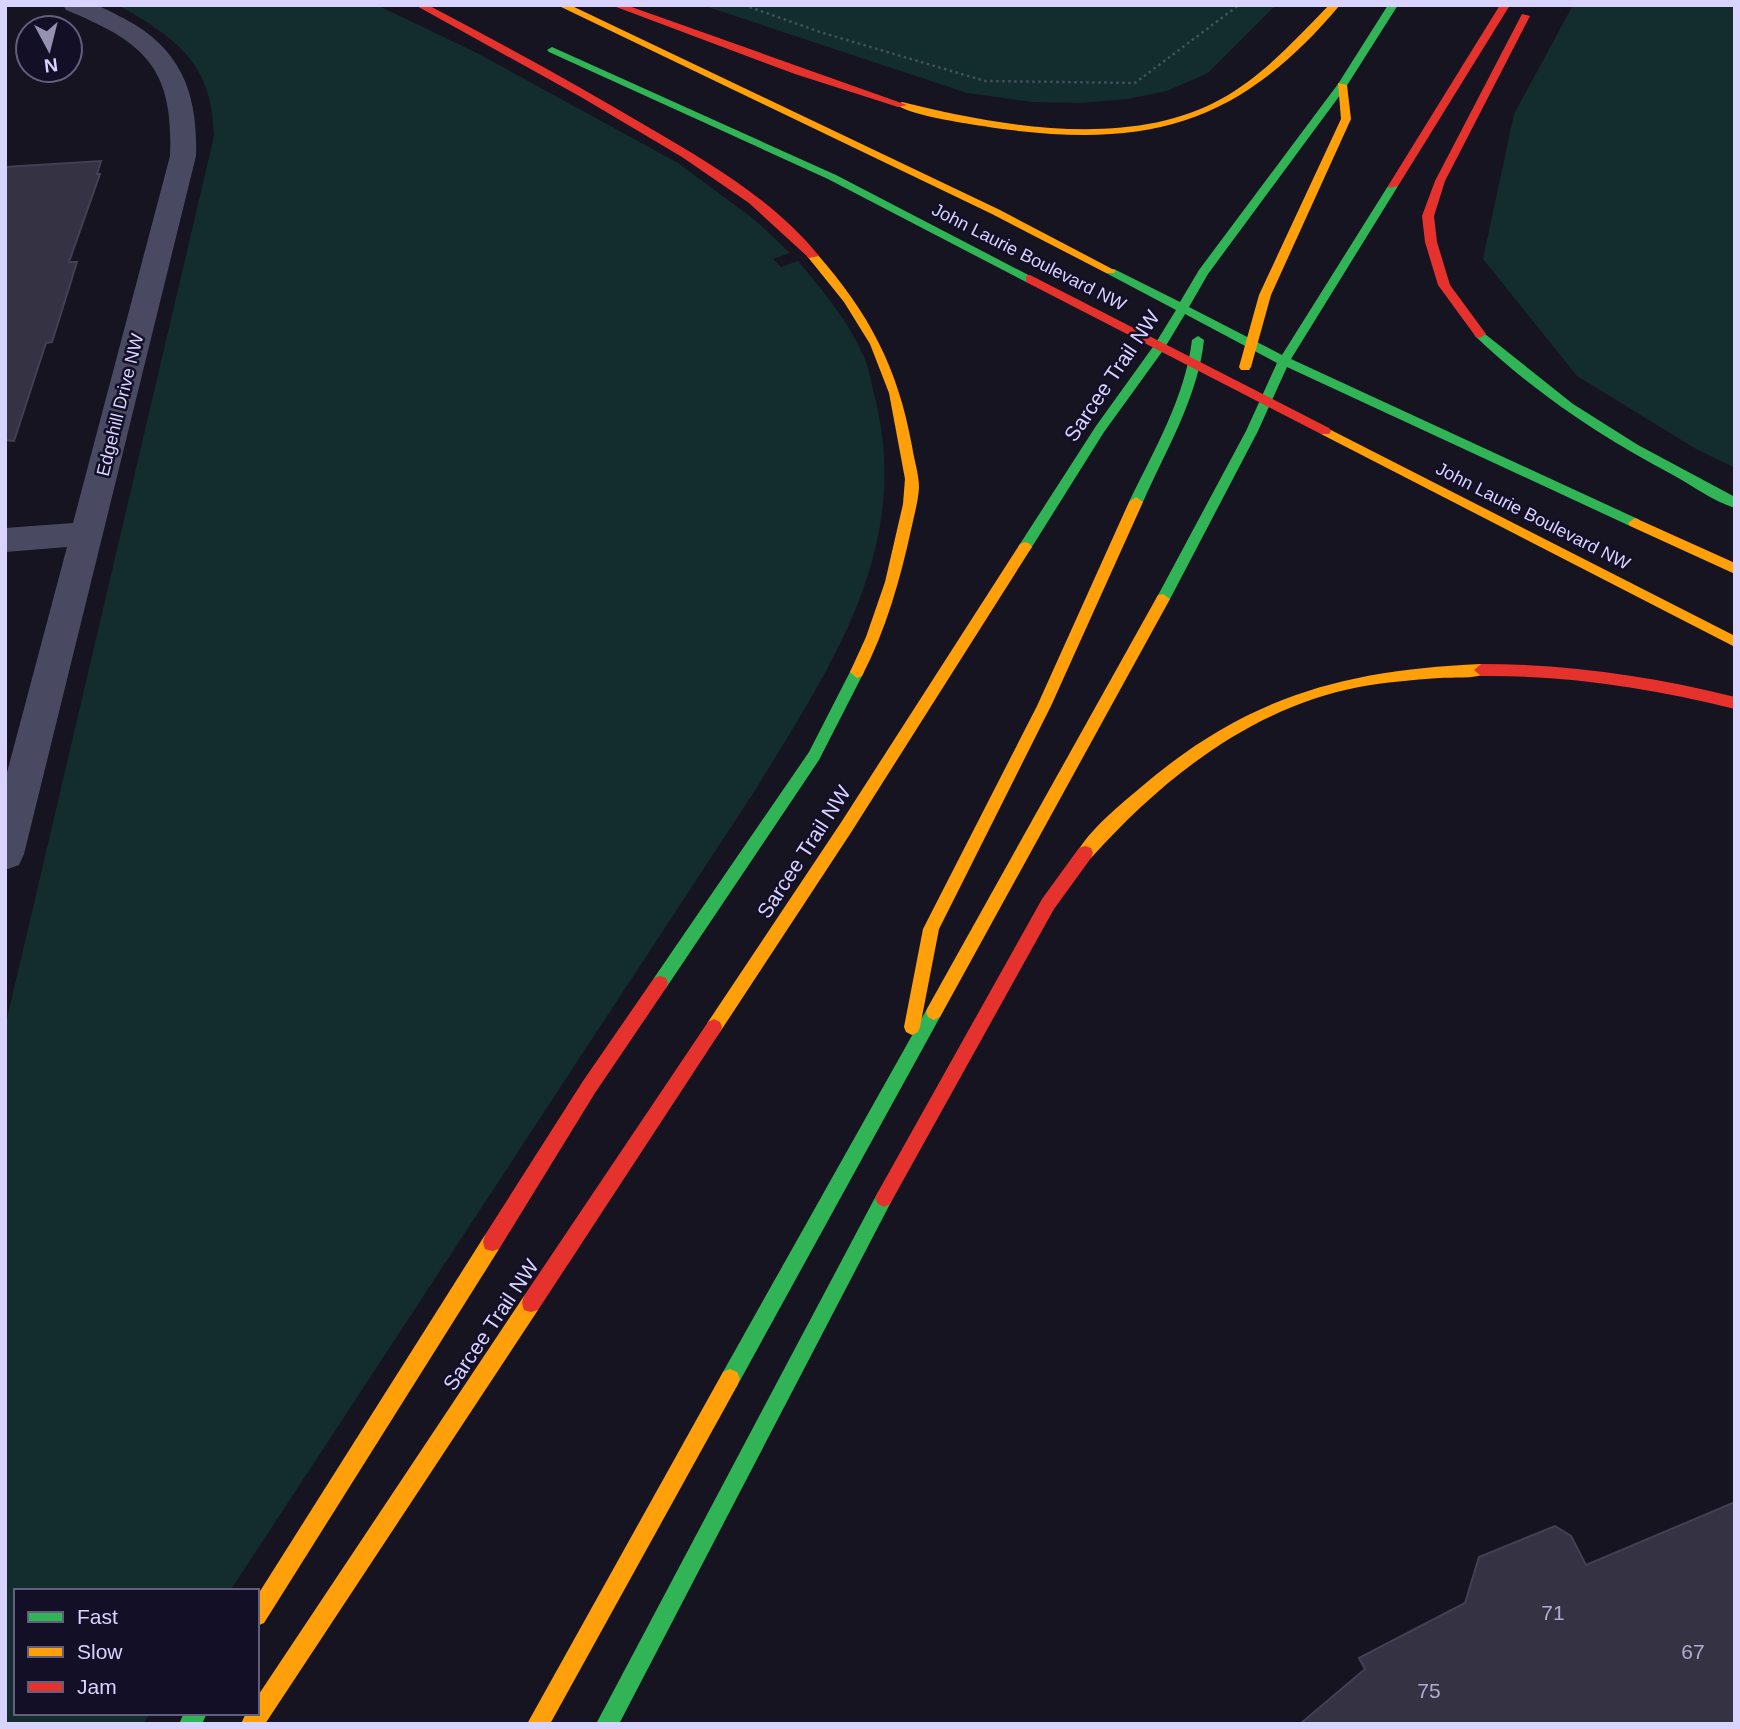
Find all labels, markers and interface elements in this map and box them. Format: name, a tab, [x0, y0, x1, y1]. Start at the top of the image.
north arrow	[14, 14, 84, 84]
text: N	[43, 54, 59, 77]
street label: John Laurie Boulevard NW	[929, 199, 1129, 315]
street label: Sarcee Trail NW	[1059, 306, 1164, 446]
street label: Edgehill Drive NW	[93, 332, 147, 478]
street label: John Laurie Boulevard NW	[1433, 458, 1633, 574]
street label: Sarcee Trail NW	[752, 781, 855, 922]
street label: Sarcee Trail NW	[438, 1255, 543, 1395]
legend	[14, 1589, 259, 1715]
house number: 71	[1541, 1601, 1565, 1624]
text: Fast	[77, 1605, 118, 1628]
text: Slow	[77, 1640, 123, 1663]
house number: 67	[1681, 1640, 1705, 1663]
text: Jam	[77, 1675, 117, 1698]
house number: 75	[1417, 1679, 1441, 1702]

